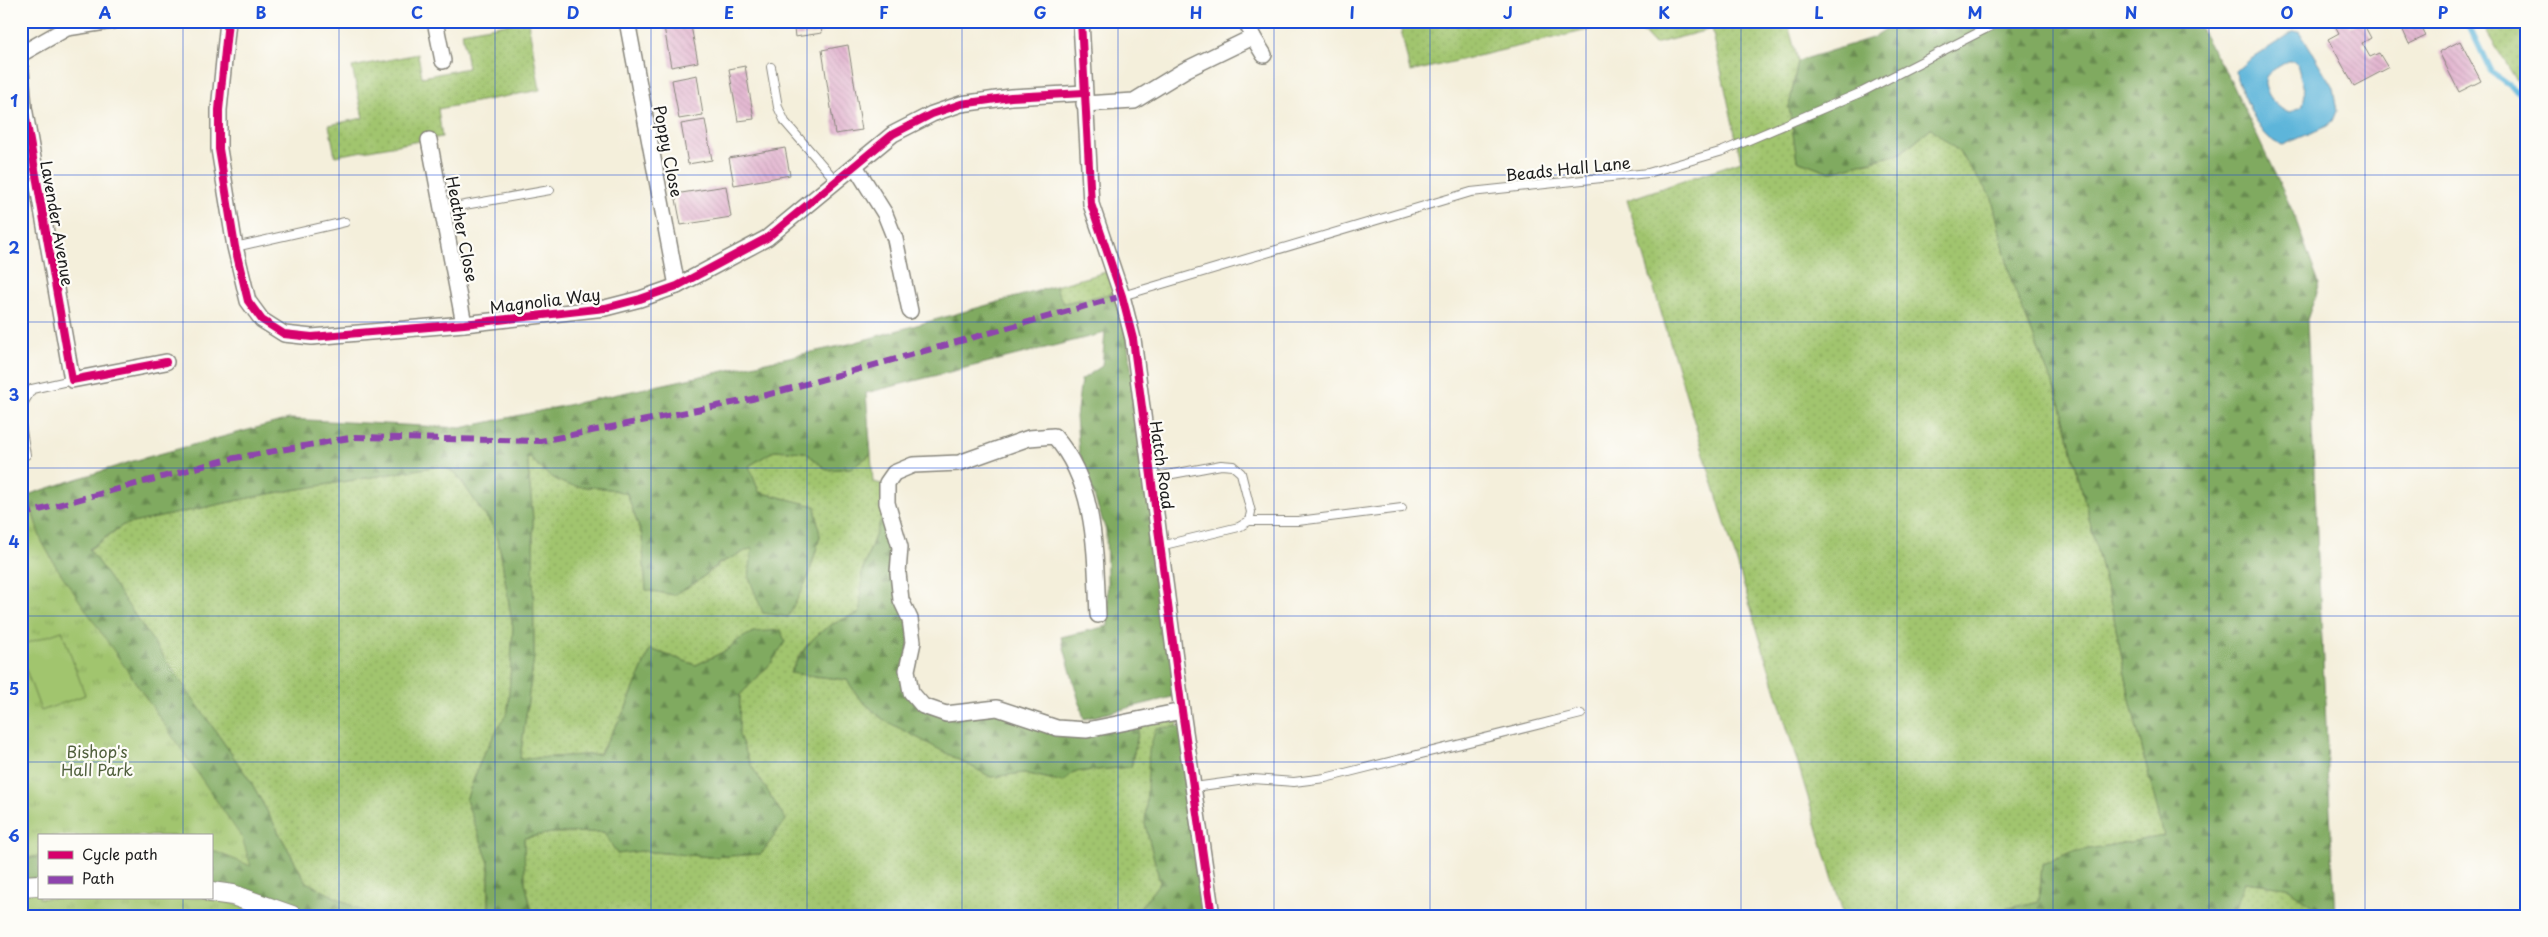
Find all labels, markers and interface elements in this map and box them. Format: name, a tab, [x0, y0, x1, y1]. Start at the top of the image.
text: A	[99, 0, 112, 24]
text: B	[256, 0, 267, 24]
text: C	[411, 0, 423, 24]
text: D	[567, 0, 579, 24]
text: E	[724, 0, 734, 24]
text: F	[879, 0, 889, 24]
text: G	[1033, 0, 1047, 24]
text: H	[1190, 0, 1202, 24]
text: I	[1349, 0, 1355, 24]
text: J	[1503, 0, 1513, 24]
text: K	[1658, 0, 1670, 24]
text: L	[1814, 0, 1824, 24]
text: M	[1967, 0, 1983, 24]
text: N	[2125, 0, 2137, 24]
text: O	[2281, 0, 2294, 24]
text: P	[2438, 0, 2449, 24]
text: 1	[10, 88, 18, 112]
street label: Poppy Close	[648, 103, 690, 199]
street label: Beads Hall Lane	[1504, 149, 1632, 187]
street label: Lavender Avenue	[35, 158, 81, 288]
street label: Heather Close	[441, 174, 485, 284]
text: 2	[8, 235, 20, 259]
street label: Magnolia Way	[488, 281, 602, 319]
text: 3	[9, 382, 19, 406]
street label: Hatch Road	[1145, 419, 1181, 511]
text: 4	[9, 529, 20, 553]
text: 5	[9, 676, 19, 700]
park label: Bishop's Hall Park	[61, 739, 133, 781]
text: 6	[8, 823, 20, 847]
legend	[38, 834, 212, 900]
text: Cycle path	[82, 842, 158, 865]
text: Path	[82, 866, 114, 889]

